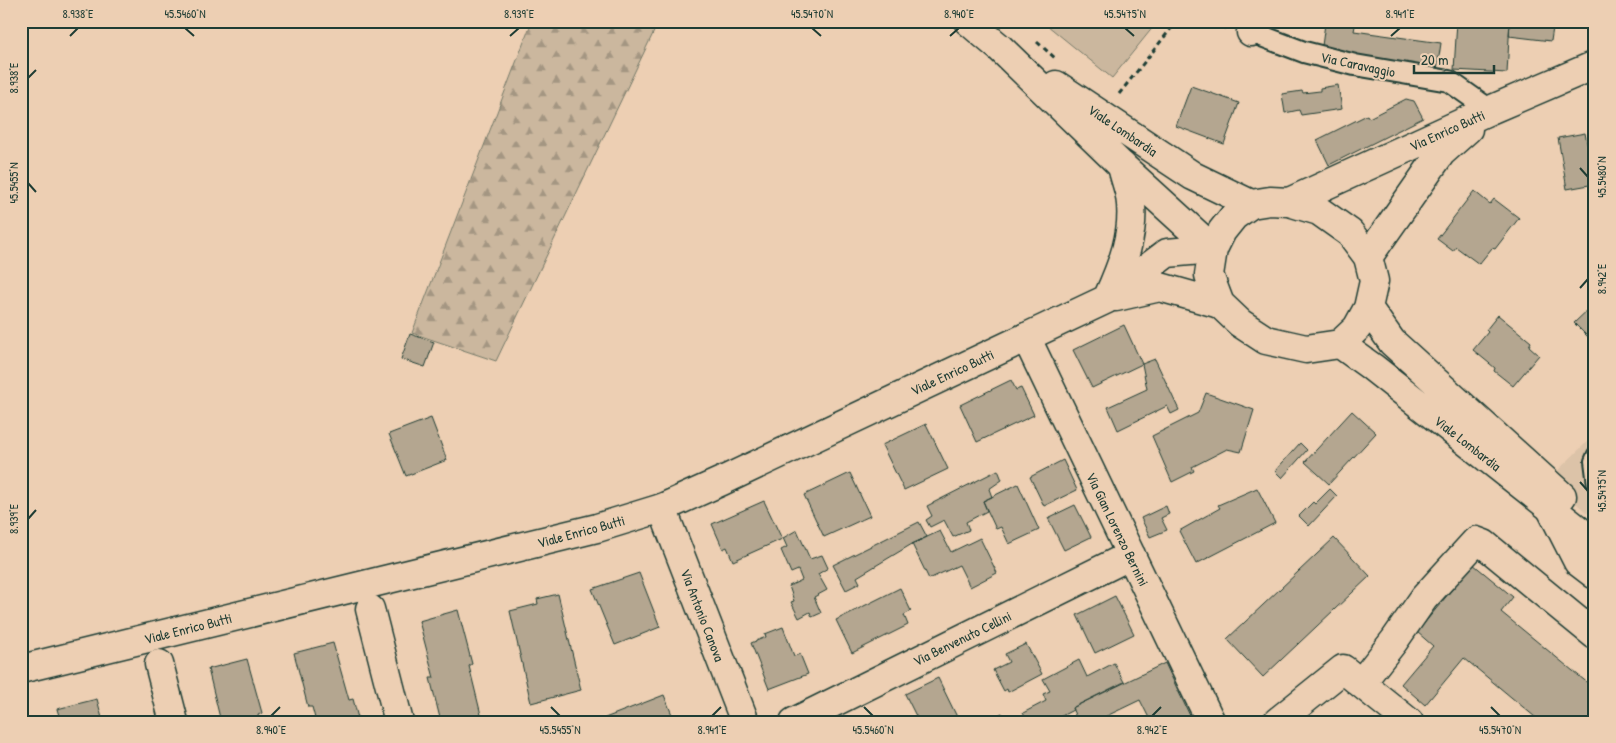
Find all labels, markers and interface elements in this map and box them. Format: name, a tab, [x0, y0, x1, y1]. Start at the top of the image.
text: 8.938°E	[63, 5, 94, 22]
text: 45.5460°N	[164, 5, 206, 22]
text: 8.939°E	[504, 5, 535, 22]
text: 45.5470°N	[791, 5, 833, 22]
text: 8.940°E	[944, 5, 975, 22]
text: 45.5475°N	[1104, 5, 1146, 22]
text: 8.941°E	[1385, 5, 1415, 22]
scale bar	[1414, 42, 1494, 74]
street label: Via Caravaggio	[1319, 47, 1398, 82]
text: 20 m	[1421, 49, 1448, 70]
text: 8.938°E	[5, 62, 22, 93]
street label: Viale Lombardia	[1084, 100, 1162, 161]
street label: Via Enrico Butti	[1406, 105, 1488, 155]
text: 45.5480°N	[1593, 156, 1610, 198]
text: 45.5455°N	[5, 162, 22, 204]
text: 8.942°E	[1593, 263, 1610, 294]
street label: Viale Enrico Butti	[907, 344, 997, 400]
street label: Viale Lombardia	[1431, 411, 1506, 475]
street label: Via Gian Lorenzo Bernini	[1082, 469, 1154, 589]
text: 45.5475°N	[1593, 470, 1610, 512]
text: 8.939°E	[5, 503, 22, 534]
street label: Viale Enrico Butti	[535, 510, 627, 552]
street label: Via Antonio Canova	[677, 566, 730, 665]
street label: Via Benvenuto Cellini	[910, 606, 1014, 670]
street label: Viale Enrico Butti	[142, 608, 234, 648]
text: 8.940°E	[256, 721, 287, 738]
text: 45.5455°N	[539, 721, 581, 738]
text: 8.941°E	[697, 721, 727, 738]
text: 45.5460°N	[852, 721, 894, 738]
text: 8.942°E	[1137, 721, 1168, 738]
text: 45.5470°N	[1479, 721, 1521, 738]

